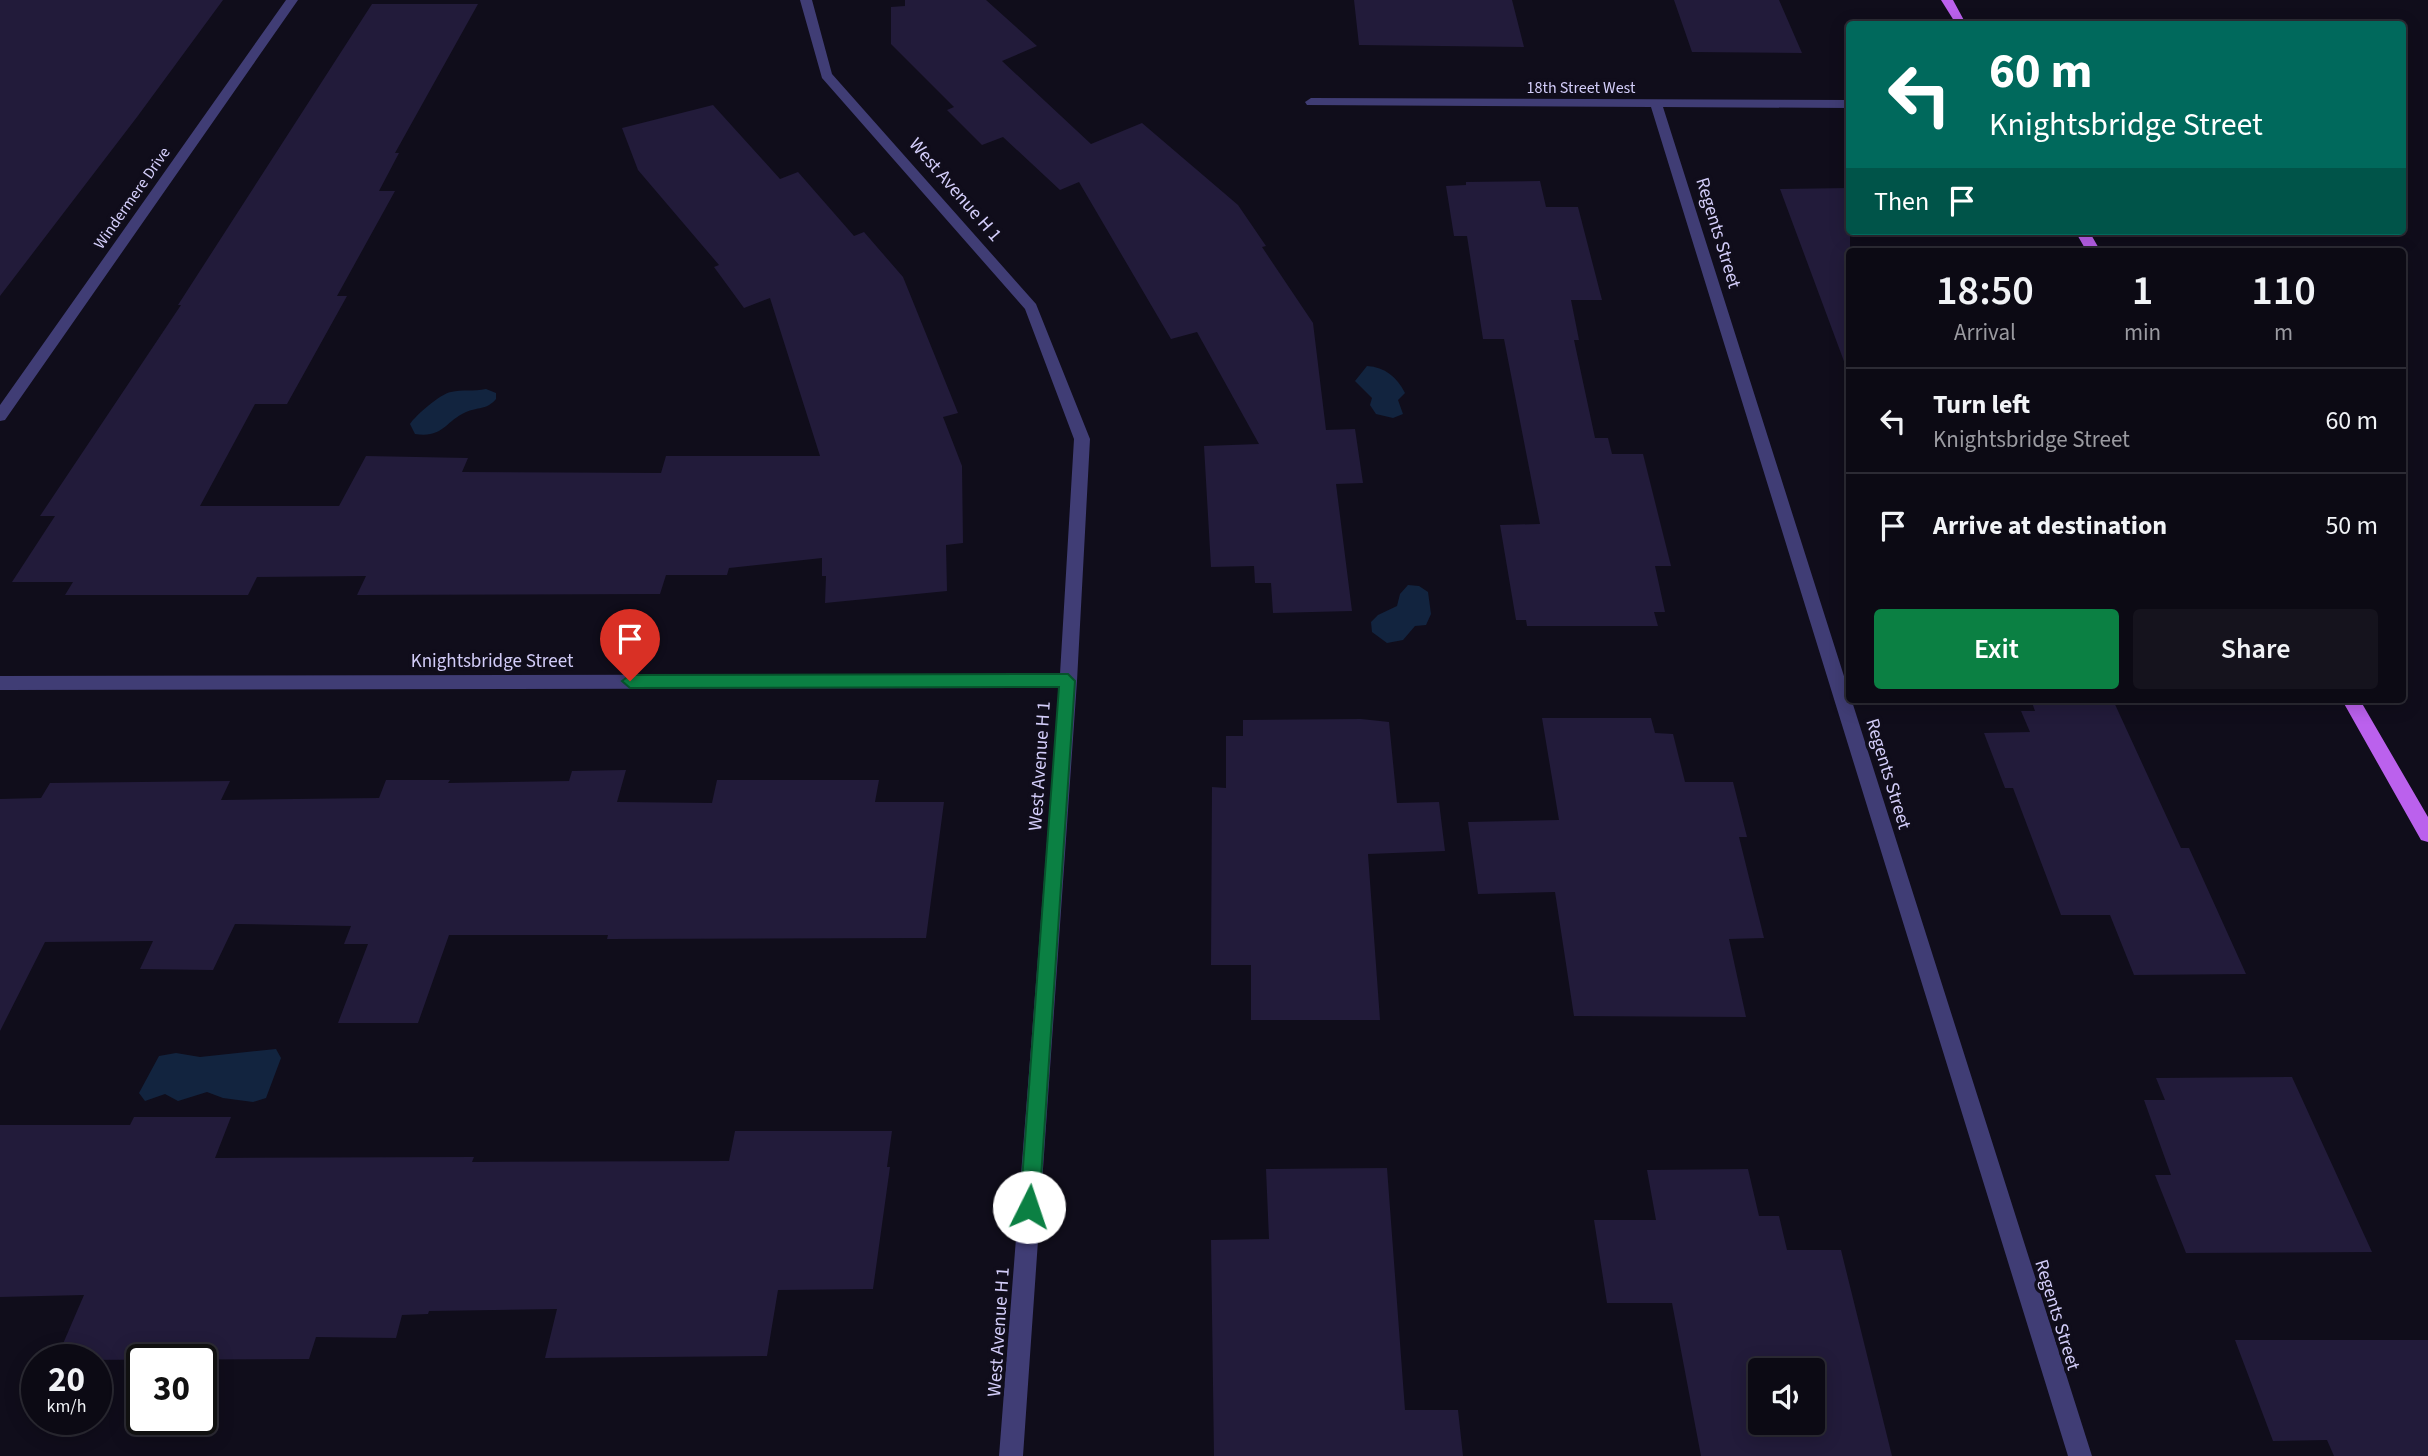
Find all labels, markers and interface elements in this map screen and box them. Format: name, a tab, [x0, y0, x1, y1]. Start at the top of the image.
text: 60 m	[1989, 37, 2093, 107]
icon: left	[1874, 49, 1965, 140]
street label: 18th Street West	[1527, 77, 1636, 99]
text: Knightsbridge Street	[1989, 102, 2263, 148]
street label: West Avenue H 1	[902, 132, 1008, 248]
street label: Windermere Drive	[89, 142, 175, 253]
street label: Regents Street	[1688, 174, 1748, 292]
icon: arrive	[1943, 182, 1981, 220]
text: Then	[1874, 183, 1929, 220]
text: 18:50	[1936, 261, 2034, 321]
text: 1	[2132, 261, 2153, 321]
text: 110	[2251, 261, 2316, 321]
text: Arrival	[1954, 316, 2016, 349]
text: min	[2124, 316, 2161, 349]
text: m	[2274, 316, 2293, 349]
text: Turn left	[1933, 386, 2030, 423]
icon: left	[1874, 402, 1912, 440]
text: 60 m	[2325, 402, 2378, 439]
text: Knightsbridge Street	[1933, 423, 2130, 456]
icon: arrive	[1874, 507, 1912, 545]
text: Arrive at destination	[1933, 507, 2167, 544]
text: 50 m	[2325, 507, 2378, 544]
pin	[600, 609, 660, 681]
button: Exit	[1874, 609, 2119, 689]
button: Share	[2133, 609, 2378, 689]
icon: arrive	[611, 620, 649, 658]
street label: Knightsbridge Street	[411, 648, 574, 675]
street label: West Avenue H 1	[1022, 700, 1058, 832]
street label: Regents Street	[1858, 715, 1918, 833]
position arrow	[992, 1170, 1066, 1244]
street label: Regents Street	[2027, 1256, 2087, 1374]
street label: West Avenue H 1	[981, 1266, 1017, 1398]
speed limit sign: 30	[126, 1344, 217, 1435]
text: 20	[48, 1355, 85, 1405]
map controls	[1748, 1358, 1825, 1435]
button: sound	[1748, 1358, 1825, 1435]
text: km/h	[47, 1394, 86, 1419]

